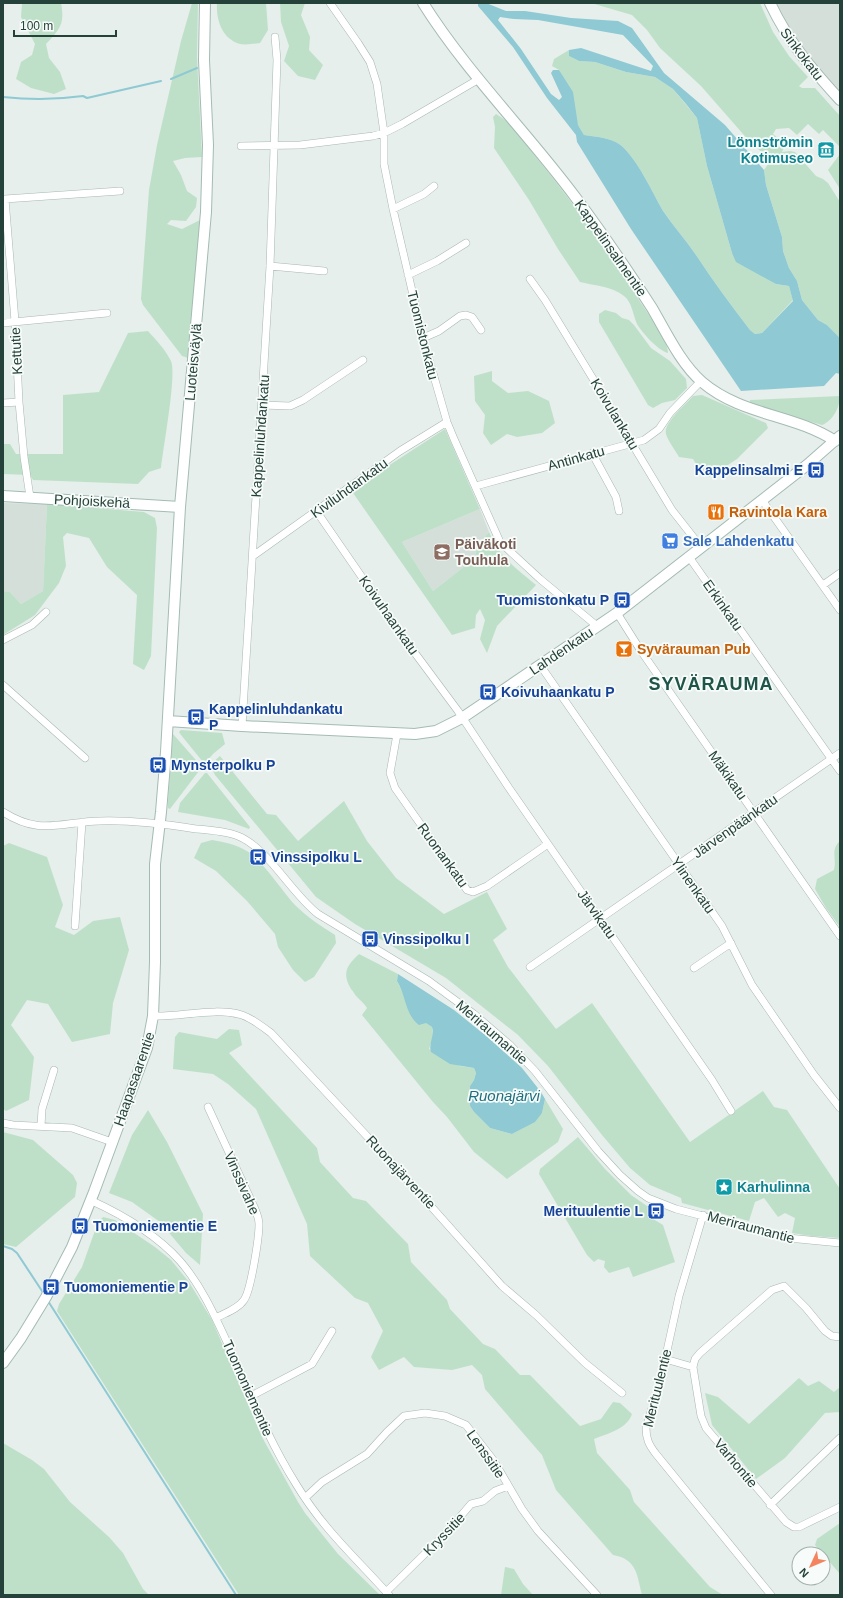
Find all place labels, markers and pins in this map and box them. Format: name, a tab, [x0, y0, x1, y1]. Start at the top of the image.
place label: Lönnströmin Kotimuseo	[727, 134, 813, 166]
museum icon: Lönnströmin Kotimuseo	[816, 140, 836, 160]
bus stop icon: Kappelinsalmi E	[806, 460, 826, 480]
place label: Kappelinsalmi E	[695, 462, 803, 478]
restaurant icon: Ravintola Kara	[706, 502, 726, 522]
place label: Ravintola Kara	[729, 504, 827, 520]
supermarket icon: Sale Lahdenkatu	[660, 531, 680, 551]
place label: Sale Lahdenkatu	[683, 533, 794, 549]
place label: Päiväkoti Touhula	[455, 536, 516, 568]
school or university icon: Päiväkoti Touhula	[432, 542, 452, 562]
bus stop icon: Tuomistonkatu P	[612, 590, 632, 610]
place label: Tuomistonkatu P	[496, 592, 609, 608]
bar icon: Syvärauman Pub	[614, 639, 634, 659]
place label: Syvärauman Pub	[637, 641, 751, 657]
bus stop icon: Koivuhaankatu P	[478, 682, 498, 702]
place label: Koivuhaankatu P	[501, 684, 615, 700]
place label: Kappelinluhdankatu P	[209, 701, 343, 733]
bus stop icon: Kappelinluhdankatu P	[186, 707, 206, 727]
bus stop icon: Mynsterpolku P	[148, 755, 168, 775]
place label: Mynsterpolku P	[171, 757, 275, 773]
bus stop icon: Vinssipolku L	[248, 847, 268, 867]
place label: Vinssipolku L	[271, 849, 362, 865]
bus stop icon: Vinssipolku I	[360, 929, 380, 949]
place label: Vinssipolku I	[383, 931, 469, 947]
place icon: Karhulinna	[714, 1177, 734, 1197]
place label: Karhulinna	[737, 1179, 810, 1195]
bus stop icon: Merituulentie L	[646, 1201, 666, 1221]
place label: Merituulentie L	[543, 1203, 643, 1219]
bus stop icon: Tuomoniementie E	[70, 1216, 90, 1236]
place label: Tuomoniementie E	[93, 1218, 217, 1234]
bus stop icon: Tuomoniementie P	[41, 1277, 61, 1297]
place label: Tuomoniementie P	[64, 1279, 188, 1295]

